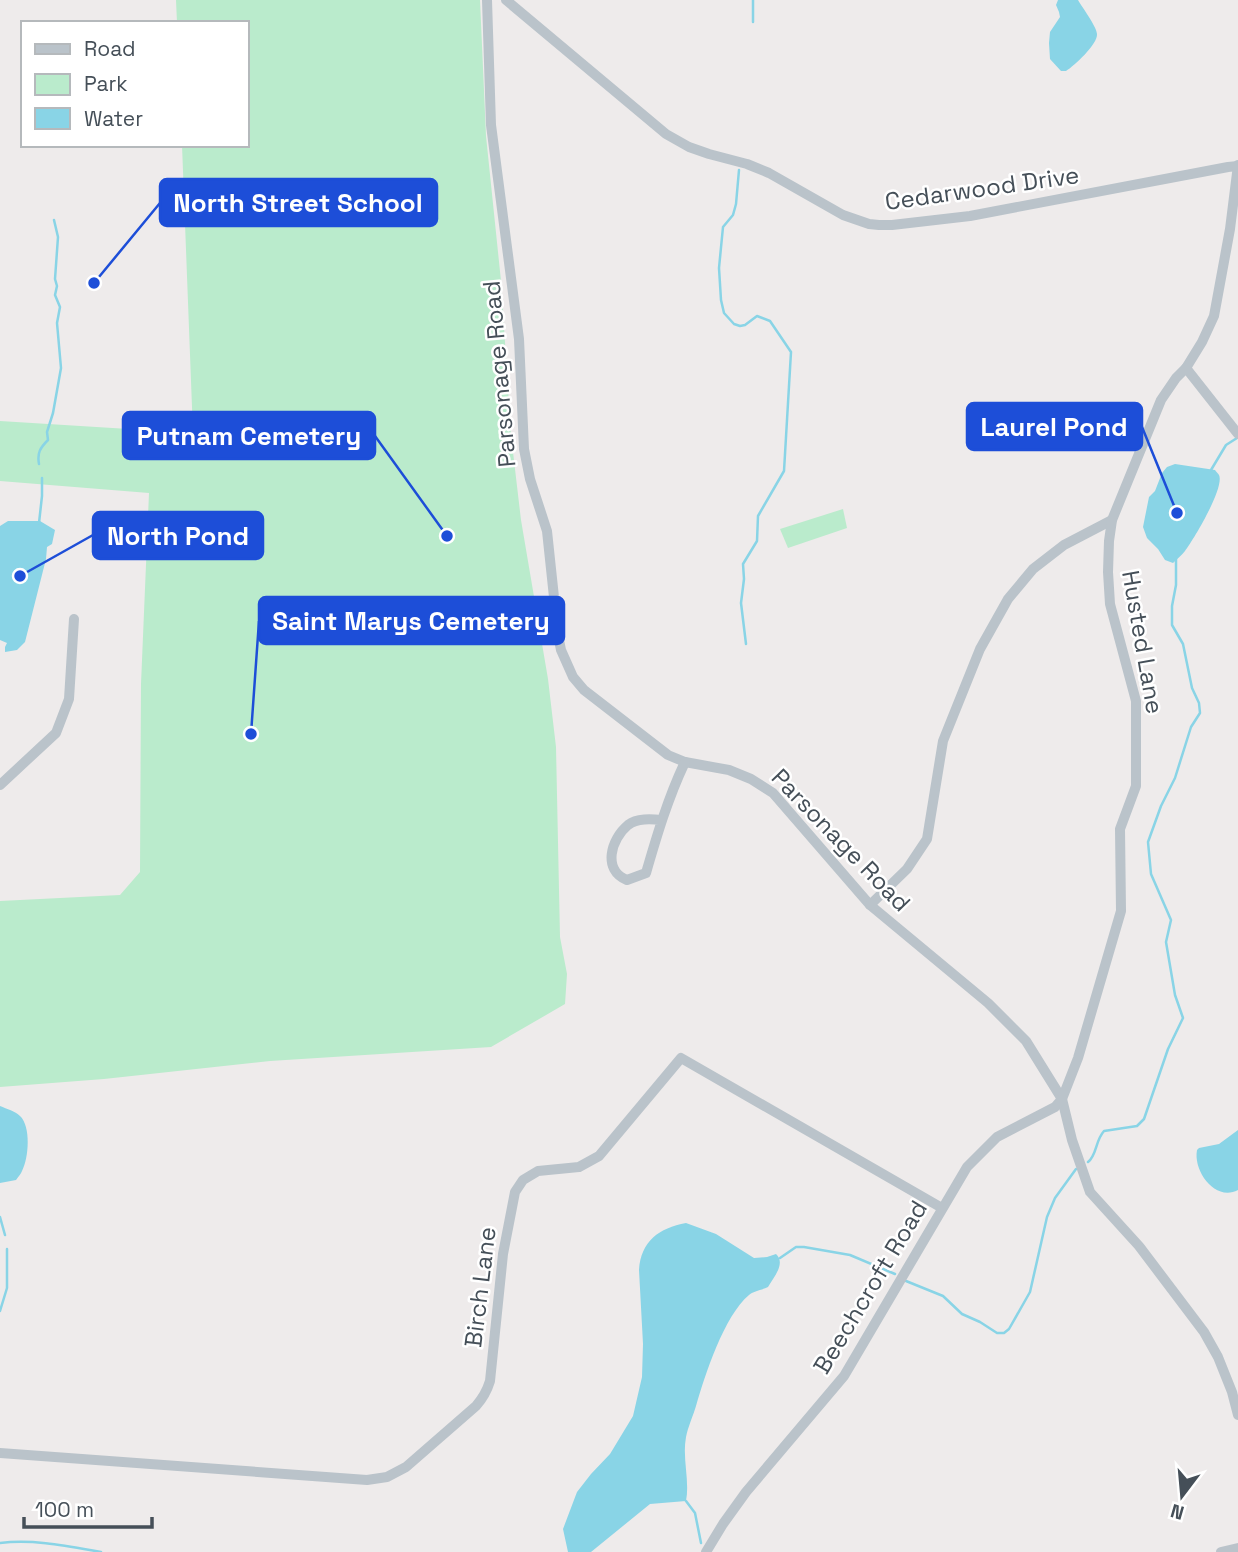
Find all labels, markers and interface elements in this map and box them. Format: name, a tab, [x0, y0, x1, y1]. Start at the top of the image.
legend	[21, 21, 248, 147]
text: Road	[84, 35, 136, 62]
text: Park	[84, 70, 128, 97]
text: Water	[84, 105, 143, 132]
street label: Cedarwood Drive	[883, 159, 1081, 217]
callout: North Street School	[160, 179, 437, 226]
text: North Street School	[173, 186, 423, 220]
street label: Parsonage Road	[475, 279, 523, 469]
callout: Laurel Pond	[967, 403, 1142, 450]
text: Laurel Pond	[980, 410, 1128, 444]
callout: Putnam Cemetery	[123, 412, 375, 459]
text: Putnam Cemetery	[137, 419, 361, 453]
callout: North Pond	[93, 512, 263, 559]
text: North Pond	[107, 519, 249, 553]
street label: Husted Lane	[1115, 568, 1171, 716]
callout: Saint Marys Cemetery	[259, 597, 564, 644]
text: Saint Marys Cemetery	[272, 604, 550, 638]
street label: Parsonage Road	[765, 762, 917, 918]
street label: Beechcroft Road	[806, 1195, 934, 1379]
street label: Birch Lane	[457, 1225, 503, 1349]
north arrow	[1147, 1461, 1217, 1531]
scale bar	[24, 1486, 152, 1530]
text: 100 m	[35, 1496, 94, 1523]
text: N	[1168, 1498, 1187, 1526]

